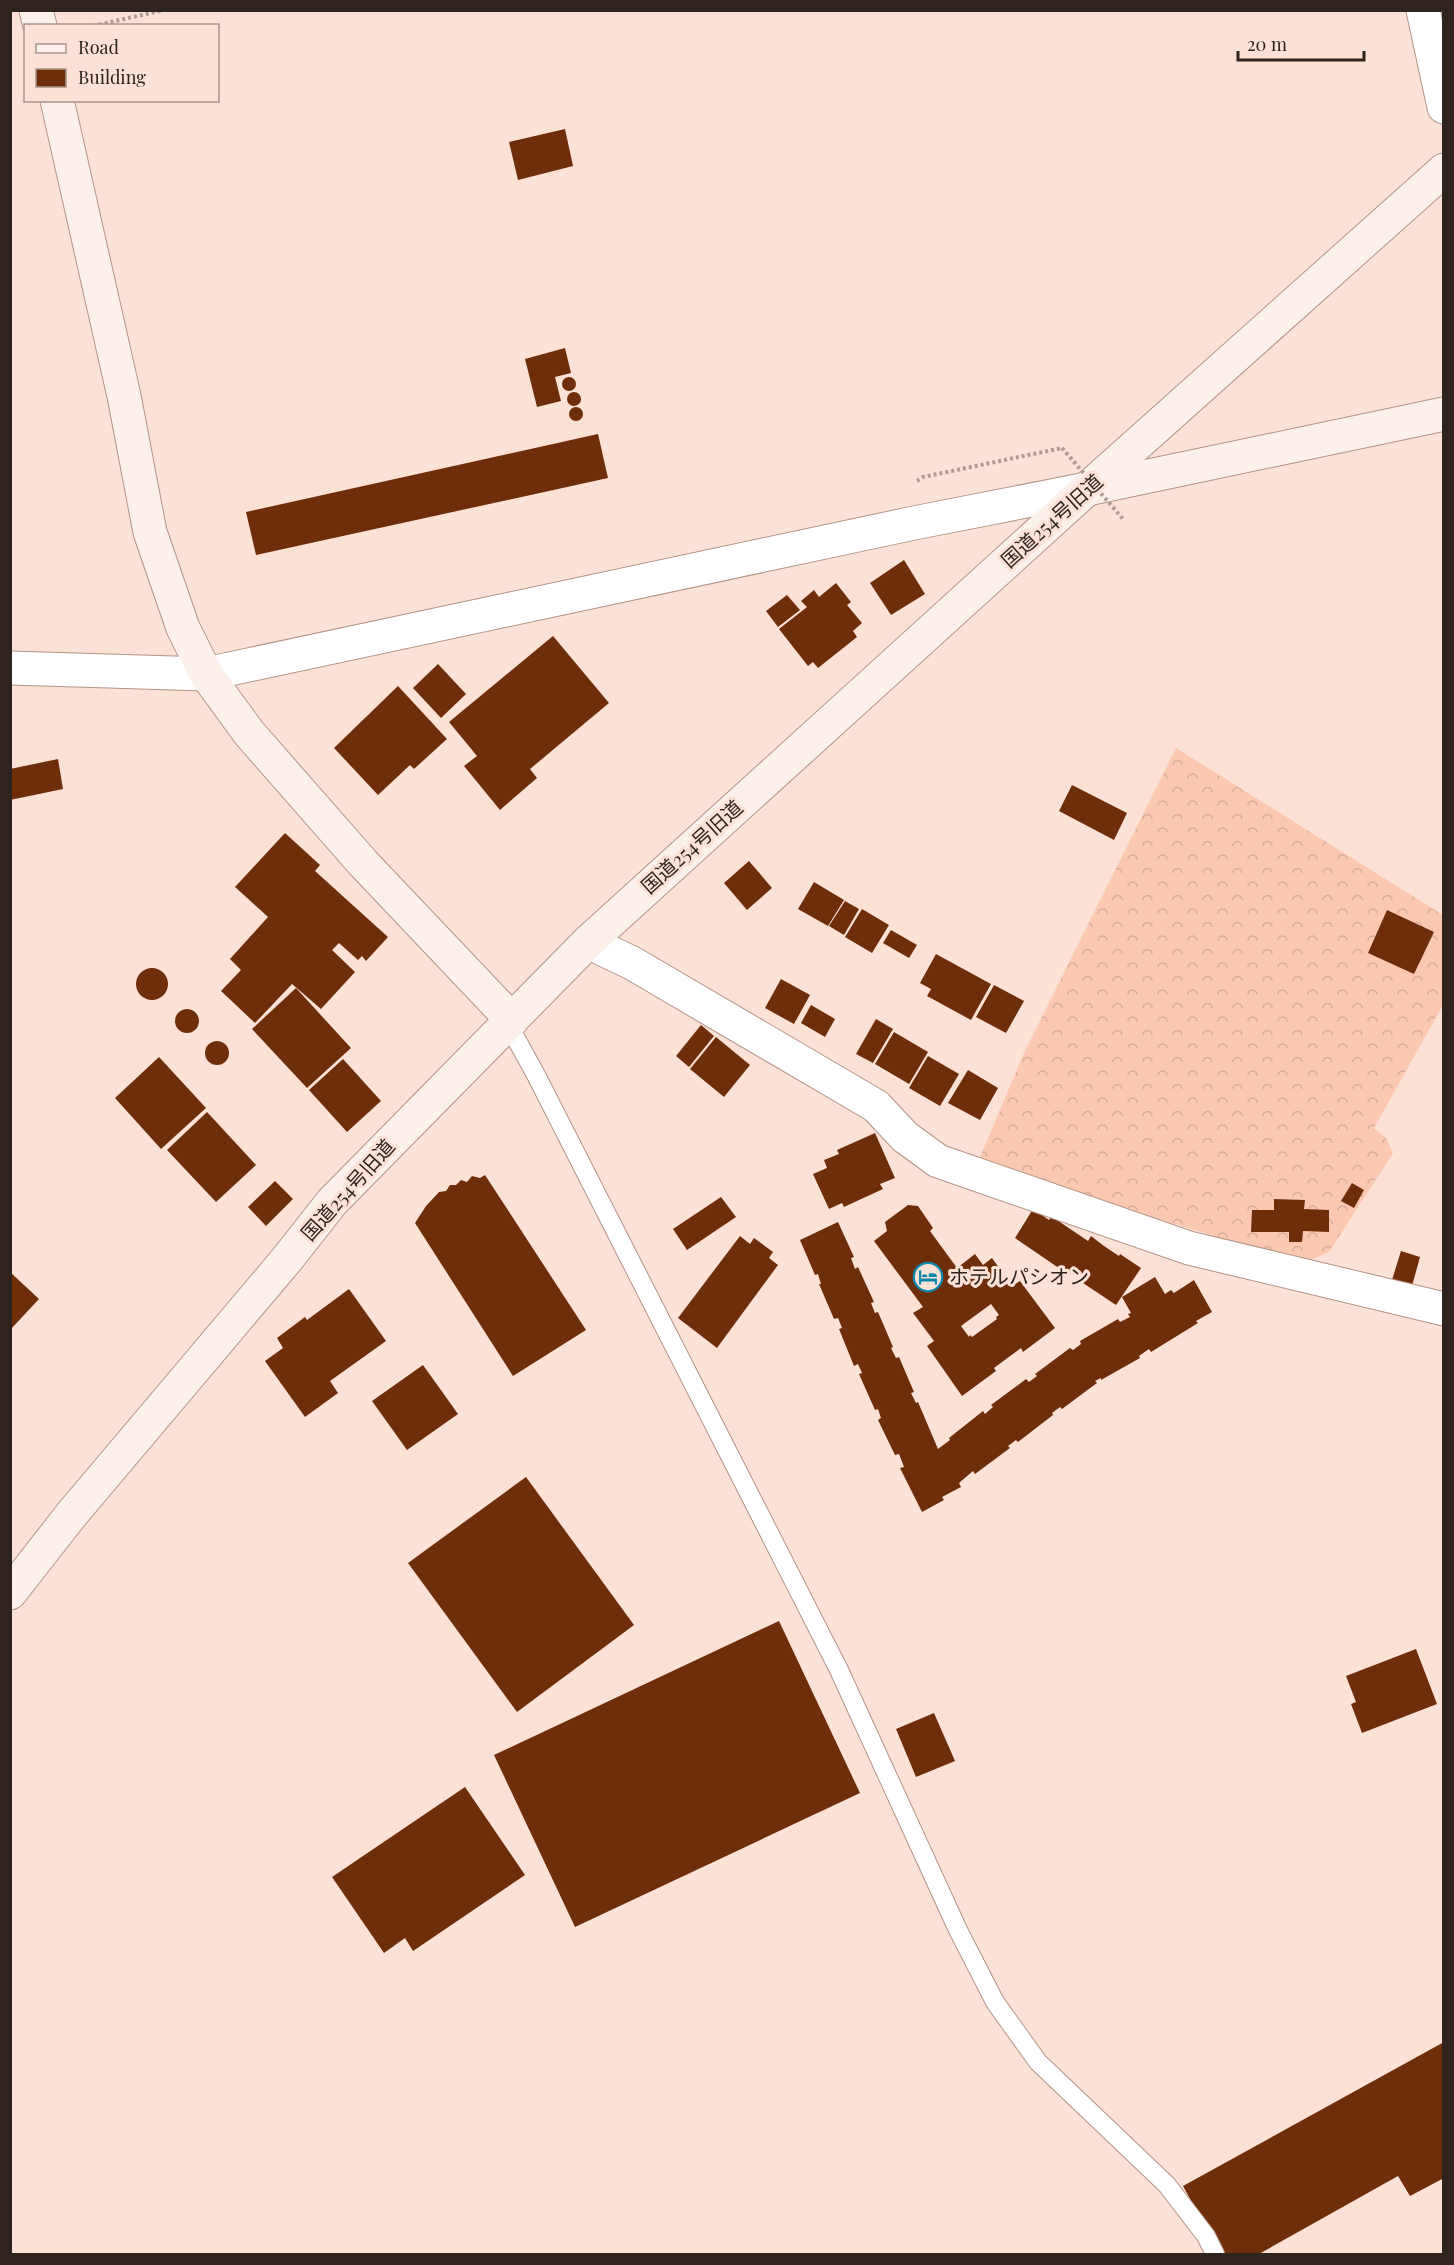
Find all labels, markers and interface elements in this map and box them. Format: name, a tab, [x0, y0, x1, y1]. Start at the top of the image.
legend	[24, 24, 219, 102]
scale bar	[1238, 24, 1364, 62]
text: 20 m	[1247, 32, 1287, 56]
text: Road	[78, 35, 119, 59]
text: Building	[78, 65, 146, 89]
street label: 国道254号旧道	[994, 467, 1108, 573]
street label: 国道254号旧道	[634, 793, 748, 899]
street label: 国道254号旧道	[294, 1132, 400, 1246]
hotel icon: ホテルパシオン	[912, 1261, 944, 1293]
place label: ホテルパシオン	[949, 1262, 1089, 1289]

